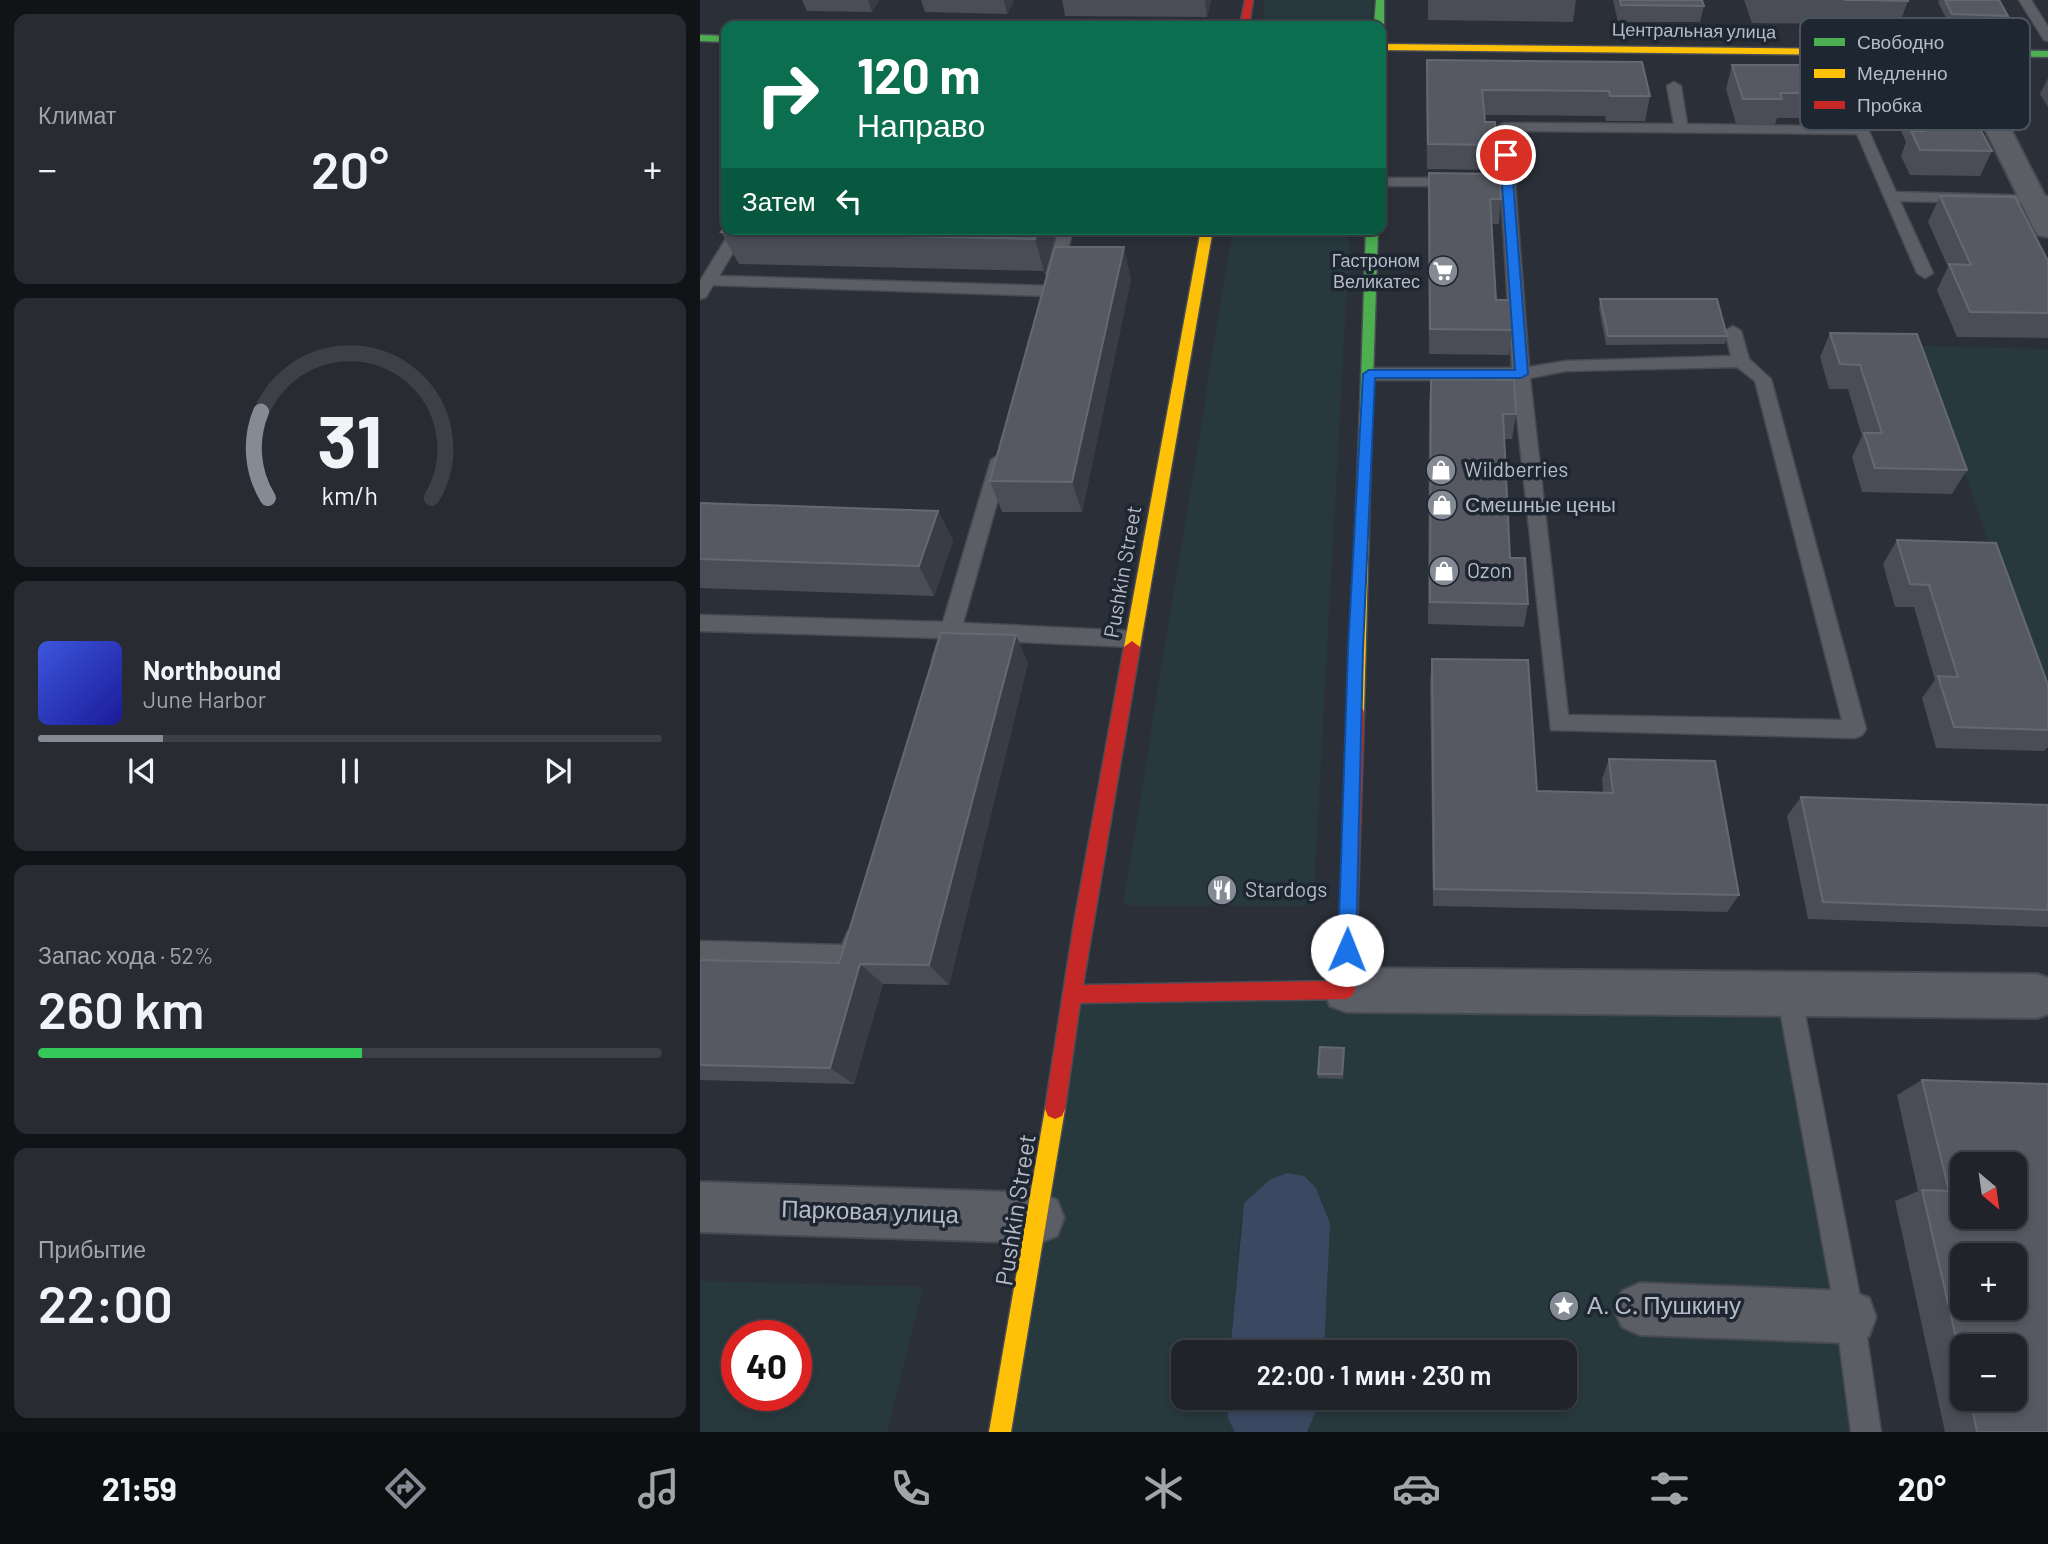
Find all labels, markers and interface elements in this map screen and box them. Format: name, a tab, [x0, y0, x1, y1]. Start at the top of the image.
street label: Центральная улица	[1612, 18, 1777, 42]
legend	[1800, 18, 2030, 130]
text: Свободно	[1857, 30, 1944, 53]
text: 120 m	[857, 45, 980, 104]
icon: right	[742, 49, 833, 140]
text: Медленно	[1857, 61, 1947, 84]
text: Пробка	[1857, 93, 1922, 116]
text: Климат	[38, 101, 116, 129]
text: Направо	[857, 105, 985, 143]
pin	[1476, 125, 1536, 185]
icon: arrive	[1487, 136, 1525, 174]
text: 20°	[311, 137, 389, 199]
text: −	[38, 145, 57, 191]
text: +	[643, 145, 662, 191]
icon: left	[830, 182, 868, 220]
text: Затем	[742, 185, 816, 216]
place label: Гастроном Великатес	[1332, 249, 1420, 292]
supermarket icon: Гастроном Великатес	[1426, 254, 1460, 288]
text: 31	[318, 396, 382, 484]
shop icon: Wildberries	[1424, 453, 1458, 487]
place label: Wildberries	[1464, 456, 1568, 481]
text: km/h	[322, 480, 378, 510]
shop icon: Смешные цены	[1425, 488, 1459, 522]
place label: Смешные цены	[1465, 491, 1616, 516]
street label: Pushkin Street	[1098, 504, 1145, 640]
shop icon: Ozon	[1427, 554, 1461, 588]
place label: Ozon	[1467, 557, 1512, 582]
text: Northbound	[143, 654, 281, 685]
text: June Harbor	[143, 685, 266, 713]
icon: previous	[123, 752, 161, 790]
icon: pause	[331, 752, 369, 790]
icon: next	[539, 752, 577, 790]
restaurant icon: Stardogs	[1205, 873, 1239, 907]
place label: Stardogs	[1245, 876, 1327, 901]
position arrow	[1310, 913, 1384, 987]
text: Запас хода · 52%	[38, 941, 213, 969]
text: 260 km	[38, 977, 204, 1039]
street label: Pushkin Street	[988, 1132, 1041, 1288]
north arrow	[1950, 1152, 2026, 1228]
map controls	[1950, 1152, 2027, 1411]
street label: Парковая улица	[781, 1193, 960, 1228]
text: Прибытие	[38, 1235, 146, 1263]
button: +	[1950, 1243, 2027, 1320]
text: 22:00	[38, 1271, 173, 1333]
place icon: А. С. Пушкину	[1547, 1289, 1581, 1323]
place label: А. С. Пушкину	[1587, 1290, 1741, 1319]
speed limit sign: 40	[721, 1320, 812, 1411]
button: −	[1950, 1334, 2027, 1411]
text: 22:00 · 1 мин · 230 m	[1257, 1359, 1491, 1390]
icon: directions	[381, 1464, 430, 1513]
icon: music	[634, 1464, 683, 1513]
icon: phone	[886, 1464, 935, 1513]
icon: climate	[1139, 1464, 1188, 1513]
icon: car	[1392, 1464, 1441, 1513]
icon: filters	[1645, 1464, 1694, 1513]
text: 21:59	[102, 1469, 177, 1507]
text: 20°	[1898, 1469, 1946, 1507]

